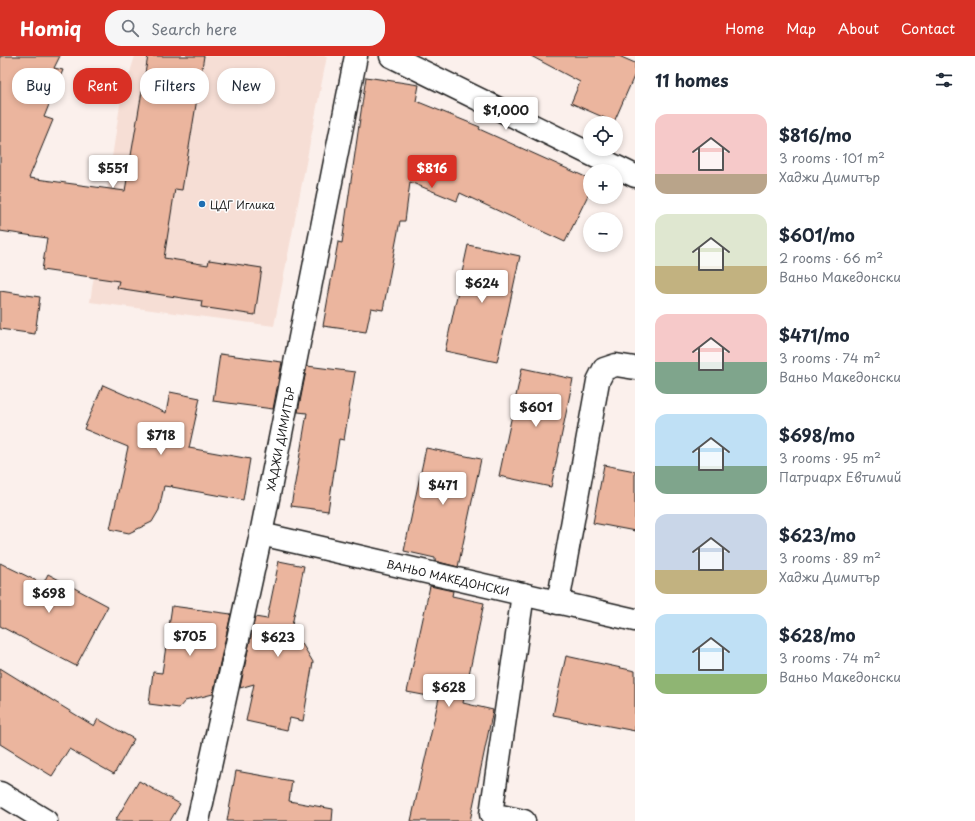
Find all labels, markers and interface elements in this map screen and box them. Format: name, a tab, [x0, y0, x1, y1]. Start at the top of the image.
search box	[105, 10, 385, 46]
text: Homiq	[20, 14, 81, 42]
icon: search	[119, 17, 141, 39]
text: Search here	[151, 17, 237, 40]
text: Home	[725, 18, 764, 39]
text: Map	[786, 18, 816, 39]
text: About	[838, 18, 879, 39]
text: Contact	[901, 18, 955, 39]
text: 11 homes	[655, 67, 729, 93]
chip: Buy	[12, 68, 65, 104]
chip: Rent	[73, 68, 132, 104]
chip: Filters	[140, 68, 209, 104]
chip: New	[217, 68, 275, 104]
icon: filters	[933, 69, 955, 91]
pin: $1,000	[473, 97, 539, 131]
text: $1,000	[483, 100, 529, 119]
map controls	[583, 116, 623, 252]
button: locate	[583, 116, 623, 156]
text: $816/mo	[779, 122, 852, 148]
icon: home	[687, 130, 735, 178]
text: 3 rooms · 101 m²	[779, 148, 885, 167]
pin: $551	[89, 155, 137, 189]
pin: $816	[408, 155, 456, 189]
text: $551	[98, 158, 128, 177]
text: $816	[417, 158, 447, 177]
button: +	[583, 164, 623, 204]
text: Хаджи Димитър	[779, 167, 880, 186]
place label: ЦДГ Иглика	[210, 196, 275, 213]
marker: ЦДГ Иглика	[197, 199, 207, 209]
button: −	[583, 212, 623, 252]
text: $601/mo	[779, 222, 855, 248]
icon: home	[687, 230, 735, 278]
text: 2 rooms · 66 m²	[779, 248, 883, 267]
text: Ваньо Македонски	[779, 267, 901, 286]
pin: $624	[458, 270, 506, 304]
text: $624	[465, 273, 499, 292]
text: $471/mo	[779, 322, 850, 348]
icon: home	[687, 330, 735, 378]
text: 3 rooms · 74 m²	[779, 348, 881, 367]
text: Ваньо Македонски	[779, 367, 901, 386]
street label: ХАДЖИ ДИМИТЪР	[261, 385, 299, 492]
pin: $601	[512, 394, 560, 428]
text: $601	[519, 397, 553, 416]
pin: $718	[137, 422, 185, 456]
text: $698/mo	[779, 422, 855, 448]
text: $718	[146, 425, 176, 444]
icon: home	[687, 430, 735, 478]
text: 3 rooms · 95 m²	[779, 448, 881, 467]
text: Патриарх Евтимий	[779, 467, 901, 486]
pin: $471	[419, 472, 467, 506]
text: $471	[428, 475, 458, 494]
text: $623/mo	[779, 522, 856, 548]
icon: home	[687, 530, 735, 578]
text: 3 rooms · 89 m²	[779, 548, 881, 567]
street label: ВАНЬО МАКЕДОНСКИ	[385, 555, 511, 599]
text: Хаджи Димитър	[779, 567, 880, 586]
pin: $698	[25, 580, 73, 614]
text: $698	[32, 583, 66, 602]
text: $628/mo	[779, 622, 856, 648]
pin: $705	[166, 623, 214, 657]
pin: $623	[254, 624, 302, 658]
text: $705	[173, 626, 207, 645]
text: $623	[261, 627, 295, 646]
icon: home	[687, 630, 735, 678]
text: 3 rooms · 74 m²	[779, 648, 881, 667]
text: Ваньо Македонски	[779, 667, 901, 686]
pin: $628	[425, 674, 473, 708]
text: $628	[432, 677, 466, 696]

